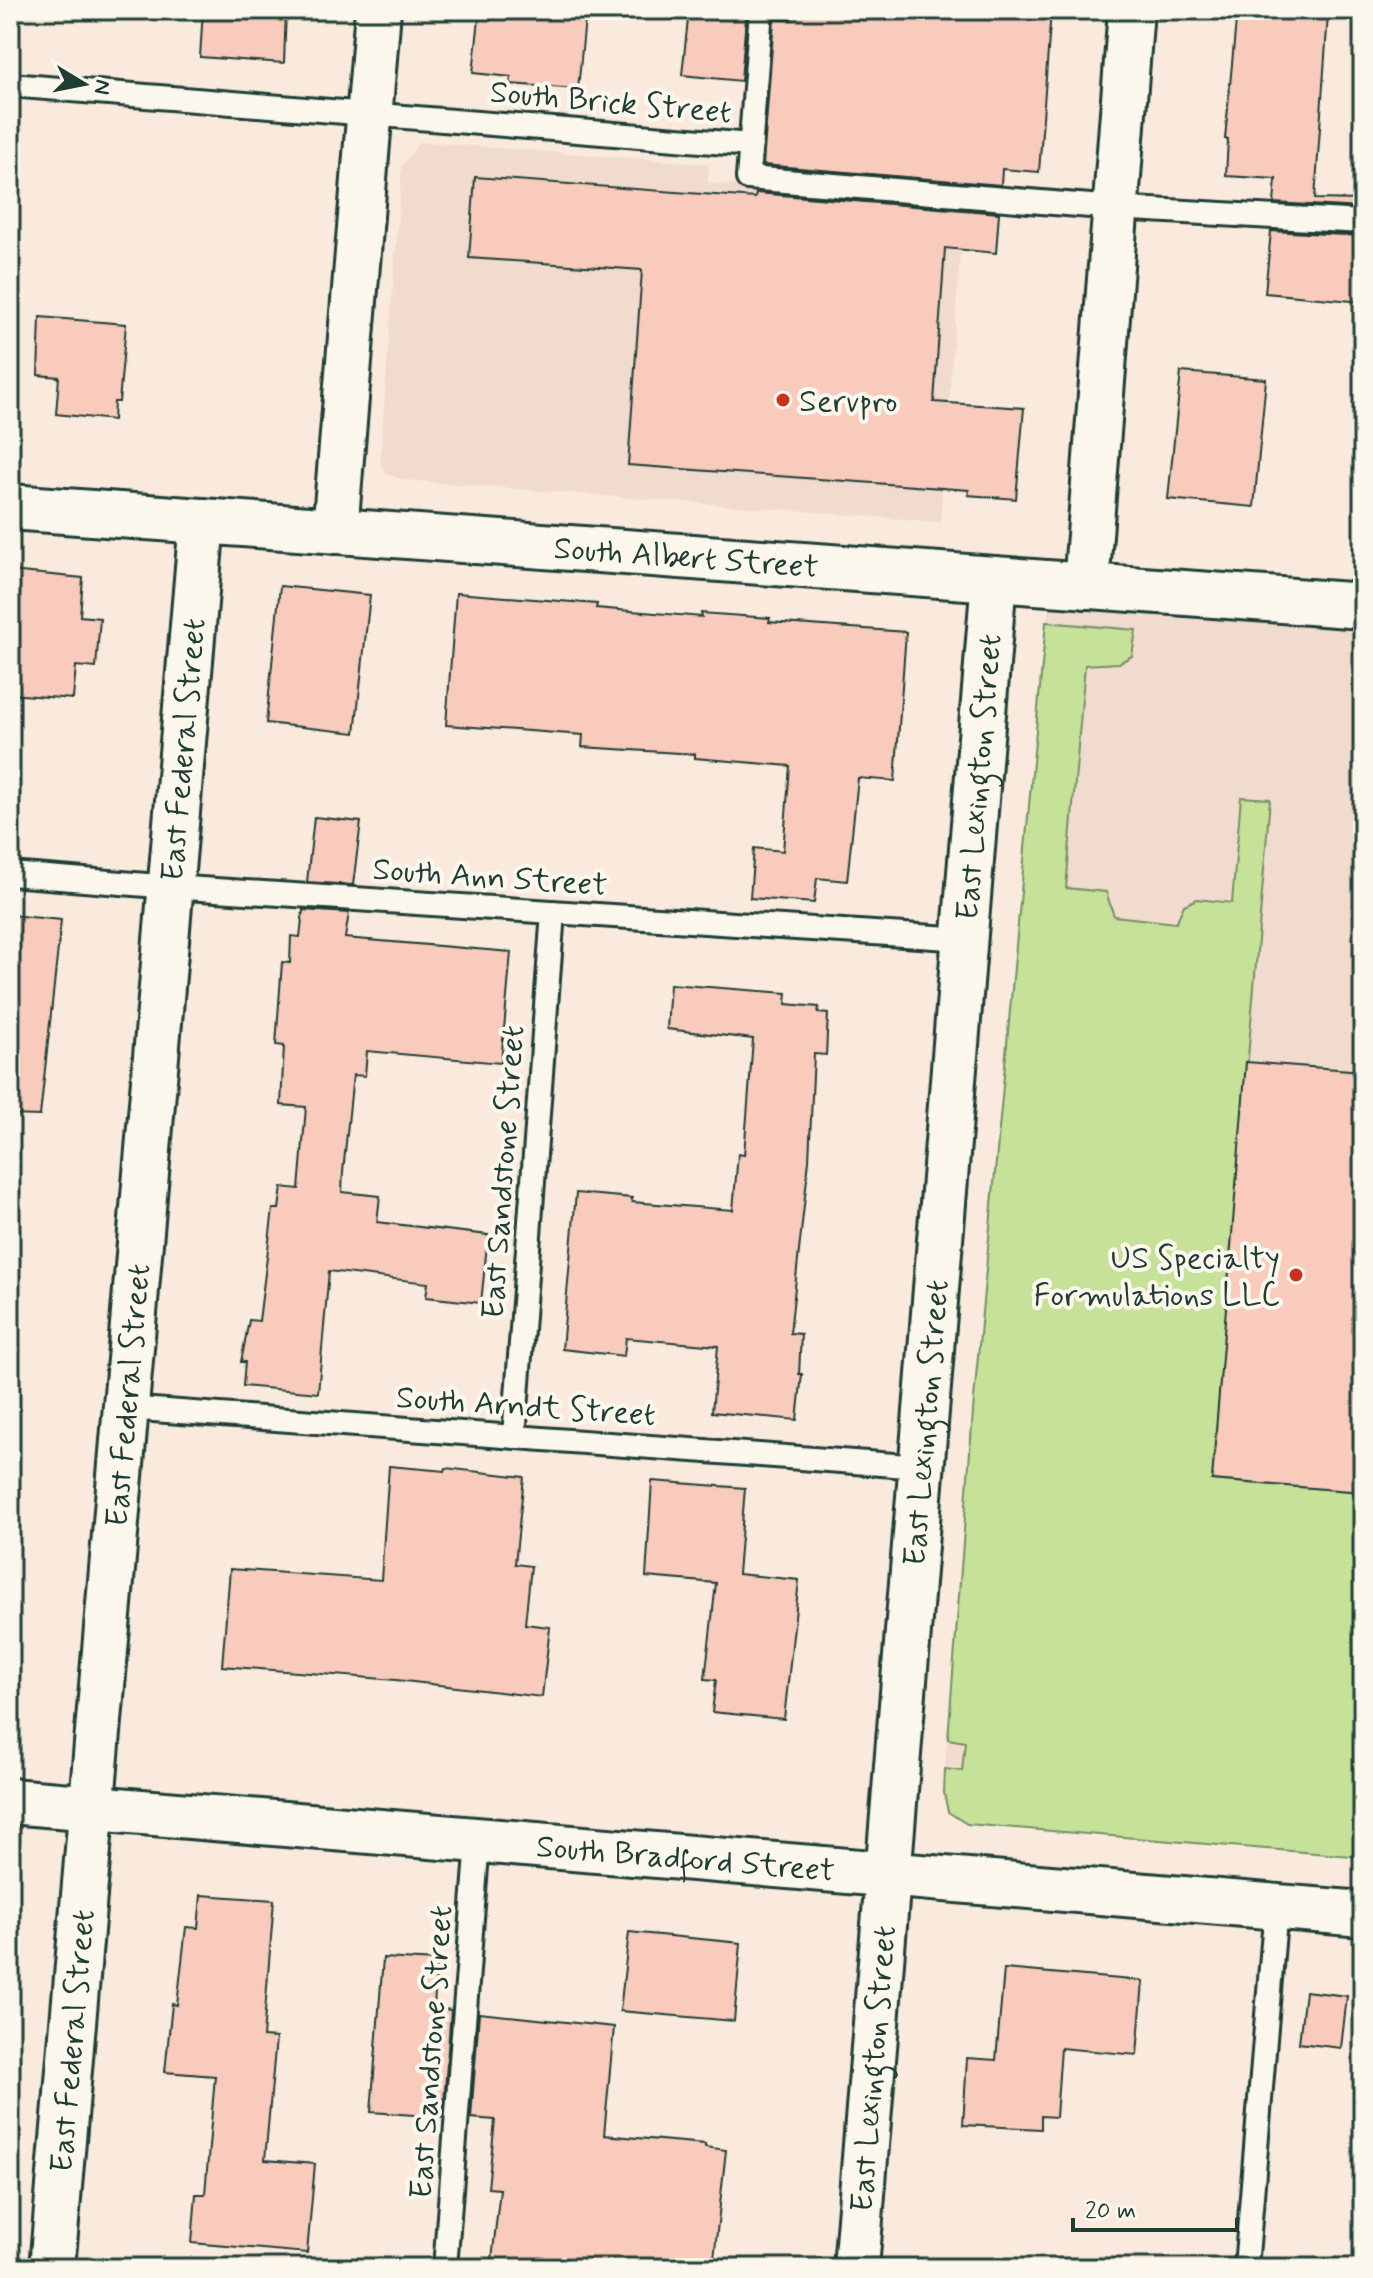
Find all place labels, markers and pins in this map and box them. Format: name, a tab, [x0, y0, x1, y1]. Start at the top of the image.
place label: Servpro	[799, 381, 898, 423]
marker: Servpro	[774, 391, 792, 409]
place label: US Specialty Formulations LLC	[1034, 1238, 1280, 1317]
marker: US Specialty Formulations LLC	[1287, 1266, 1305, 1284]

